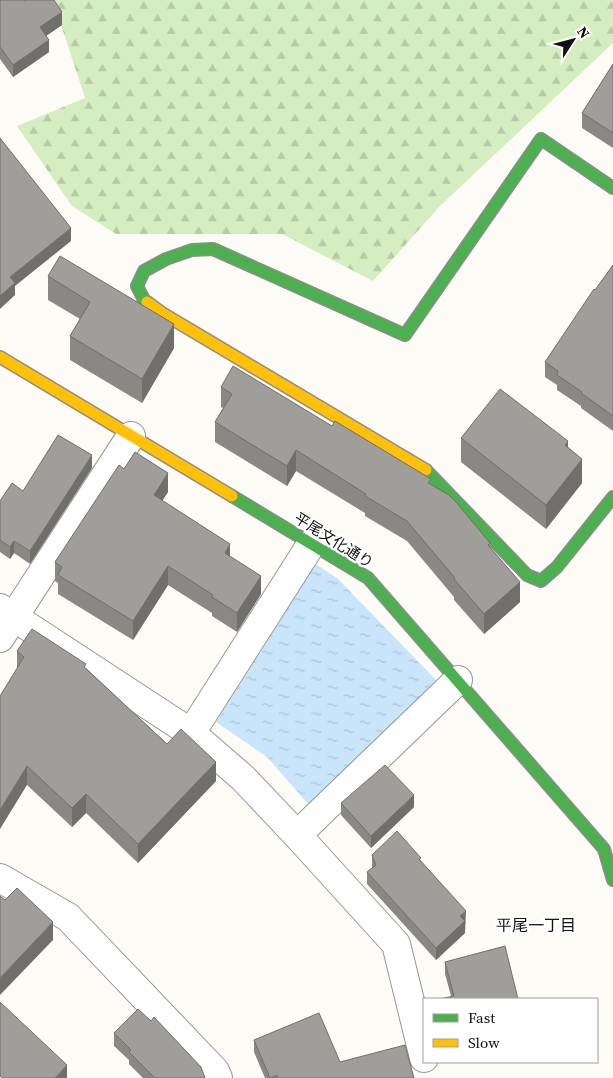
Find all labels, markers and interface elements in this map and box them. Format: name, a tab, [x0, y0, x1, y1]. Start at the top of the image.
north arrow	[548, 15, 598, 65]
text: N	[572, 22, 595, 42]
street label: 平尾文化通り	[290, 507, 378, 573]
district label: 平尾一丁目	[496, 914, 576, 936]
legend	[423, 998, 598, 1063]
text: Fast	[468, 1007, 495, 1028]
text: Slow	[468, 1032, 500, 1053]

